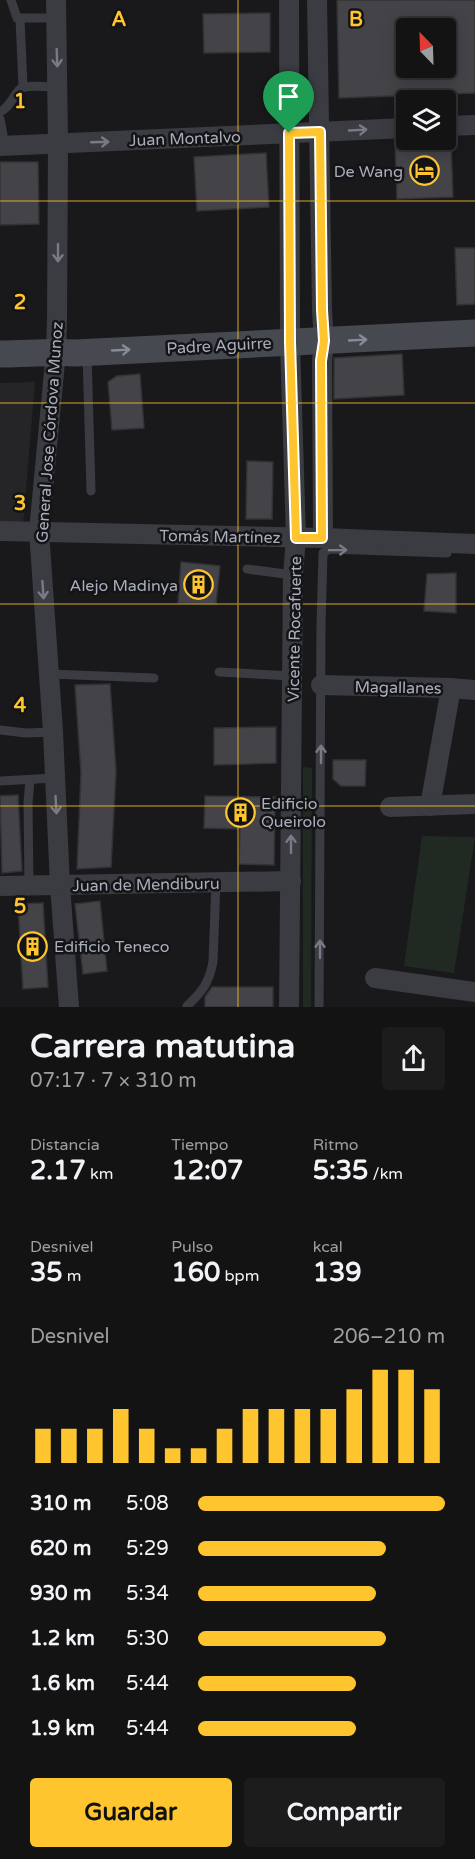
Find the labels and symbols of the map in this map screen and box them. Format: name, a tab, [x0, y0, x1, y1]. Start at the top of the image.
text: A	[112, 8, 127, 32]
text: B	[349, 8, 363, 32]
north arrow	[396, 18, 456, 78]
one-way arrow	[51, 48, 63, 68]
pin	[263, 71, 314, 133]
text: 1	[14, 90, 26, 114]
one-way arrow	[348, 124, 368, 136]
street label: Juan Montalvo	[129, 127, 241, 151]
one-way arrow	[90, 136, 110, 147]
hotel icon: De Wang	[408, 155, 440, 187]
place label: De Wang	[334, 162, 403, 182]
one-way arrow	[52, 243, 64, 263]
text: 2	[14, 291, 26, 315]
street label: General Jose Córdova Munoz	[32, 321, 68, 543]
street label: Padre Aguirre	[166, 333, 272, 359]
one-way arrow	[347, 334, 367, 345]
one-way arrow	[111, 345, 131, 356]
text: 3	[14, 492, 26, 516]
street label: Tomás Martínez	[159, 526, 281, 548]
one-way arrow	[327, 544, 347, 555]
street label: Vicente Rocafuerte	[284, 556, 306, 702]
building icon: Alejo Madinya	[183, 569, 215, 601]
place label: Alejo Madinya	[70, 576, 178, 596]
one-way arrow	[38, 579, 49, 599]
street label: Magallanes	[354, 677, 442, 699]
text: 4	[14, 694, 27, 718]
one-way arrow	[315, 744, 327, 764]
place label: Edificio Queirolo	[261, 794, 326, 832]
one-way arrow	[50, 795, 61, 815]
building icon: Edificio Queirolo	[224, 796, 256, 828]
one-way arrow	[286, 834, 297, 854]
street label: Juan de Mendiburu	[72, 874, 220, 896]
text: 5	[14, 895, 26, 919]
building icon: Edificio Teneco	[17, 930, 49, 962]
place label: Edificio Teneco	[54, 937, 169, 957]
one-way arrow	[314, 939, 326, 959]

